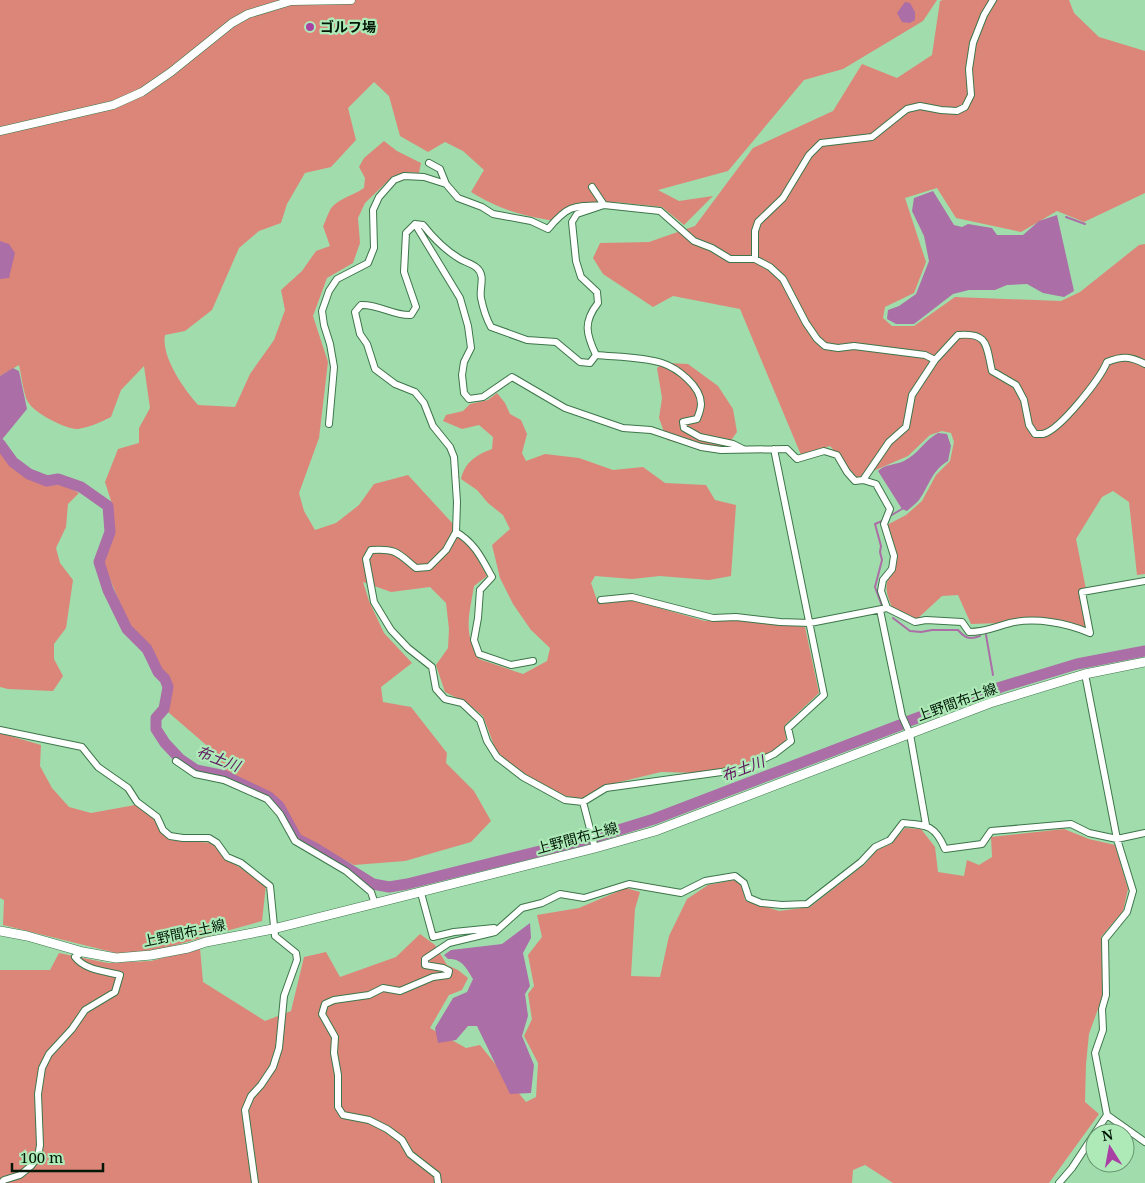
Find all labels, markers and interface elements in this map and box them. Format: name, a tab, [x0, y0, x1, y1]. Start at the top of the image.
place label: ゴルフ場	[320, 17, 376, 36]
marker: ゴルフ場	[304, 21, 316, 33]
street label: 上野間布土線	[914, 678, 1000, 725]
water label: 布土川	[194, 741, 245, 776]
water label: 布土川	[718, 750, 769, 785]
street label: 上野間布土線	[534, 817, 620, 858]
street label: 上野間布土線	[141, 914, 227, 951]
north arrow	[1085, 1123, 1135, 1173]
text: N	[1100, 1124, 1115, 1145]
scale bar	[12, 1140, 104, 1172]
text: 100 m	[20, 1147, 63, 1167]

